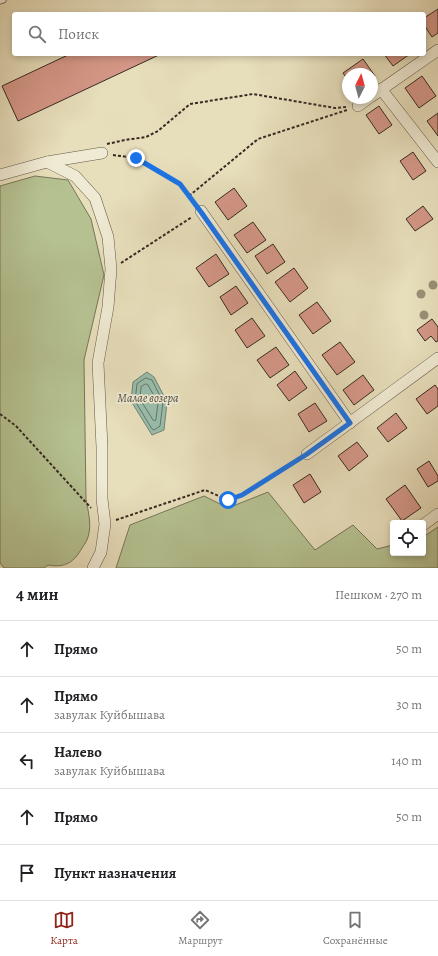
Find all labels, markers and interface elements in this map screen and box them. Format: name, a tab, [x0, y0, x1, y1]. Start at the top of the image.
search box	[12, 12, 426, 56]
icon: search	[26, 23, 48, 45]
text: Поиск	[58, 24, 99, 44]
north arrow	[342, 68, 378, 104]
route end	[127, 149, 145, 167]
water label: Малае возера	[117, 390, 179, 406]
route start	[219, 491, 237, 509]
map controls	[390, 520, 426, 556]
button: locate	[390, 520, 426, 556]
text: 4 мин	[16, 583, 59, 606]
text: Пешком · 270 m	[335, 586, 422, 603]
icon: ahead	[16, 638, 38, 660]
text: Прямо	[54, 639, 98, 659]
text: 50 m	[396, 640, 422, 657]
text: Прямо	[54, 686, 98, 706]
icon: ahead	[16, 694, 38, 716]
text: 30 m	[396, 696, 422, 713]
text: завулак Куйбышава	[54, 706, 165, 723]
text: Налево	[54, 742, 102, 762]
icon: left	[16, 750, 38, 772]
text: 140 m	[391, 752, 422, 769]
text: завулак Куйбышава	[54, 762, 165, 779]
icon: ahead	[16, 806, 38, 828]
text: Прямо	[54, 807, 98, 827]
text: 50 m	[396, 808, 422, 825]
icon: arrive	[16, 862, 38, 884]
text: Пункт назначения	[54, 863, 176, 883]
tab: Карта	[50, 909, 78, 948]
tab: Маршрут	[178, 909, 223, 948]
tab: Сохранённые	[323, 909, 388, 948]

